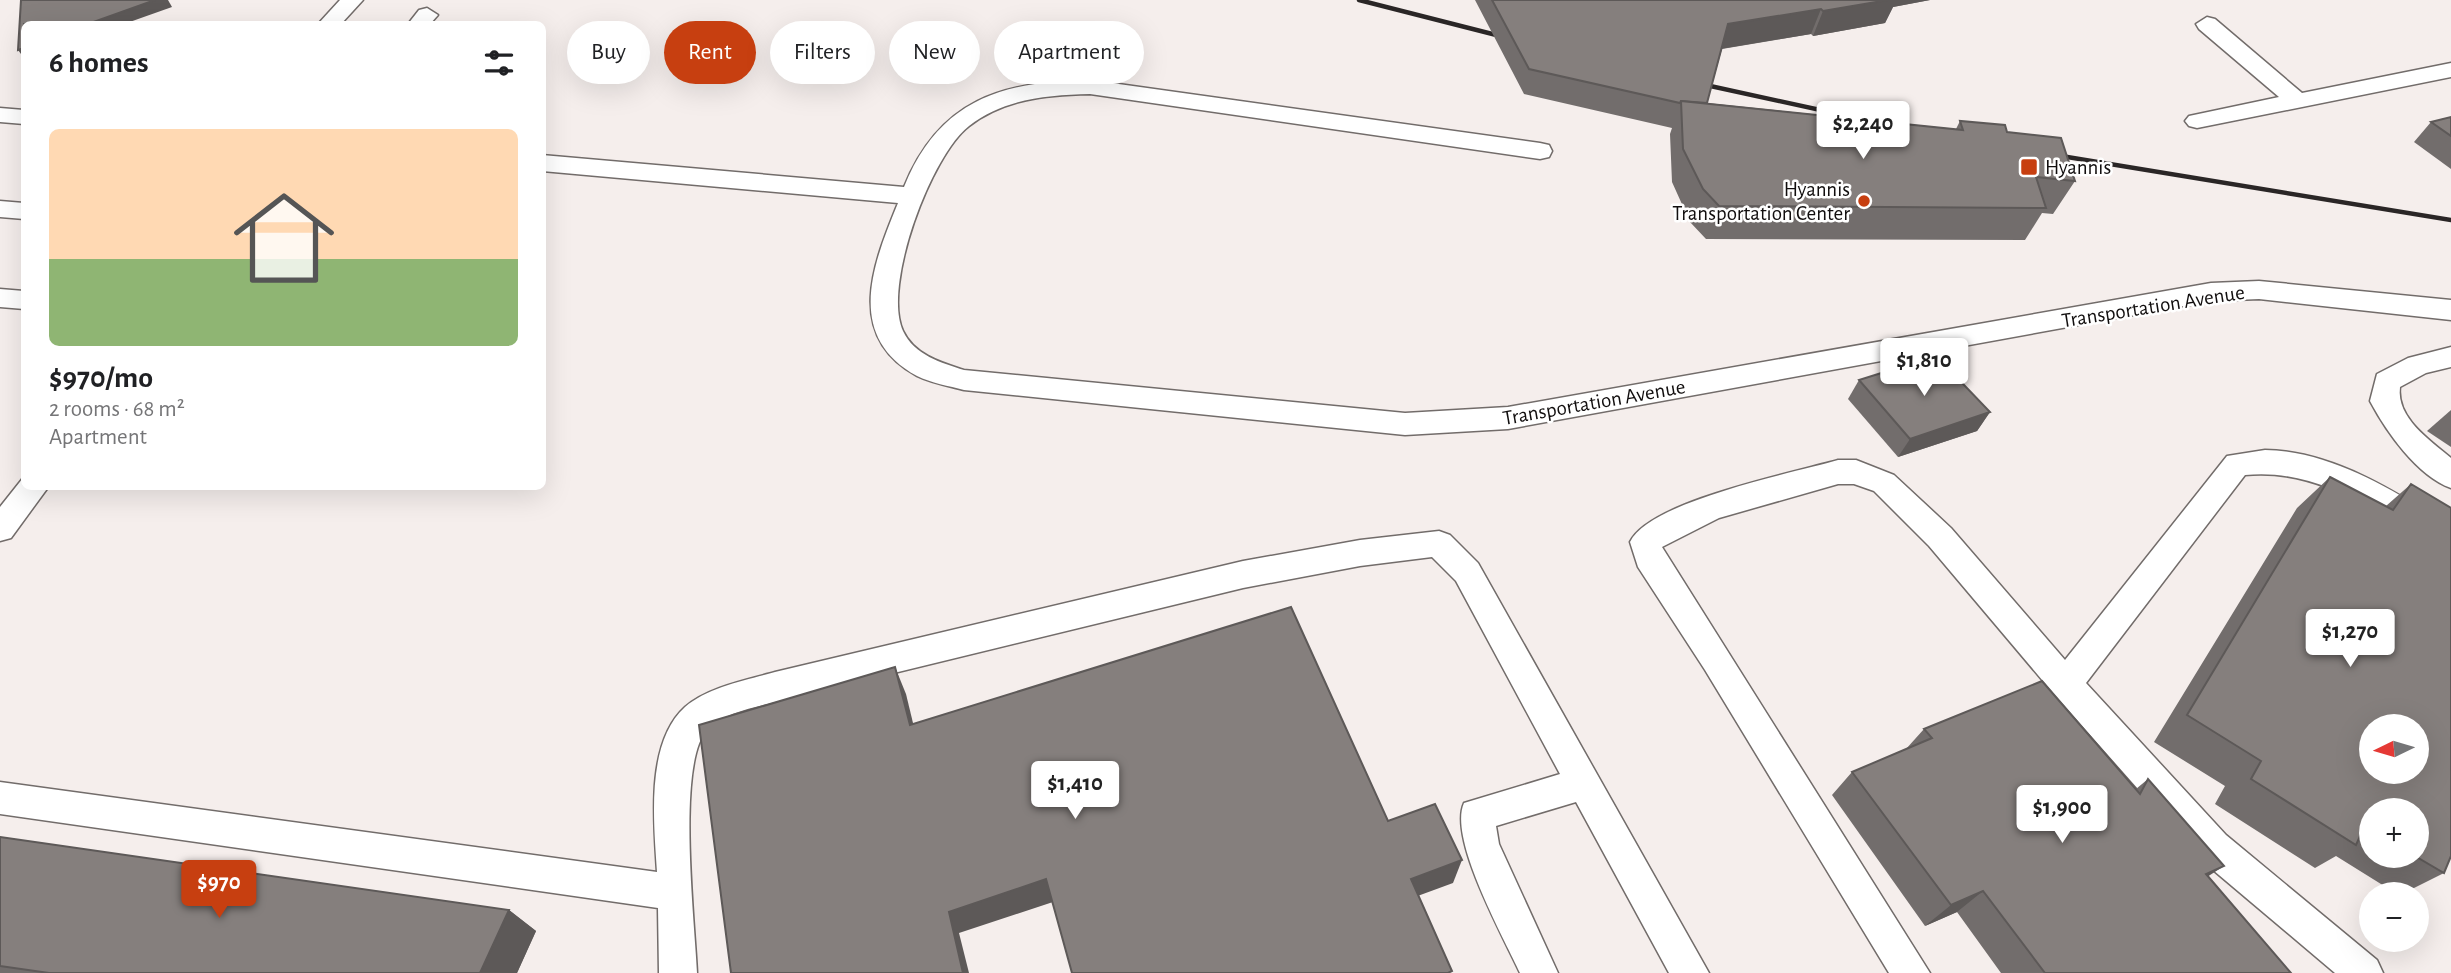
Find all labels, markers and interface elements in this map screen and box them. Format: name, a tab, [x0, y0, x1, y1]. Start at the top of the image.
chip: Buy	[567, 21, 650, 84]
chip: Rent	[664, 21, 756, 84]
chip: Filters	[770, 21, 875, 84]
chip: New	[889, 21, 980, 84]
chip: Apartment	[994, 21, 1144, 84]
icon: filters	[480, 44, 518, 82]
text: 6 homes	[49, 48, 149, 78]
pin: $2,240	[1806, 102, 1920, 161]
text: $2,240	[1833, 112, 1893, 135]
marker: Hyannis	[2019, 157, 2039, 177]
place label: Hyannis	[2045, 157, 2111, 178]
icon: home	[221, 175, 347, 301]
place label: Hyannis Transportation Center	[1672, 179, 1850, 224]
marker: Hyannis Transportation Center	[1856, 193, 1872, 209]
street label: Transportation Avenue	[2060, 282, 2246, 331]
pin: $1,810	[1867, 338, 1981, 398]
text: $1,810	[1896, 349, 1952, 372]
text: $970/mo	[49, 363, 153, 393]
street label: Transportation Avenue	[1501, 376, 1687, 429]
text: 2 rooms · 68 m²	[49, 398, 185, 421]
text: Apartment	[49, 426, 147, 449]
pin: $1,270	[2293, 610, 2407, 669]
text: $1,270	[2322, 620, 2378, 643]
north arrow	[2359, 714, 2429, 784]
map controls	[2359, 714, 2429, 952]
pin: $1,410	[1018, 762, 1132, 821]
text: $1,410	[1047, 772, 1103, 795]
pin: $1,900	[2005, 786, 2119, 845]
text: $1,900	[2033, 796, 2091, 819]
button: +	[2359, 798, 2429, 868]
pin: $970	[178, 860, 260, 920]
text: $970	[197, 871, 241, 894]
button: −	[2359, 882, 2429, 952]

